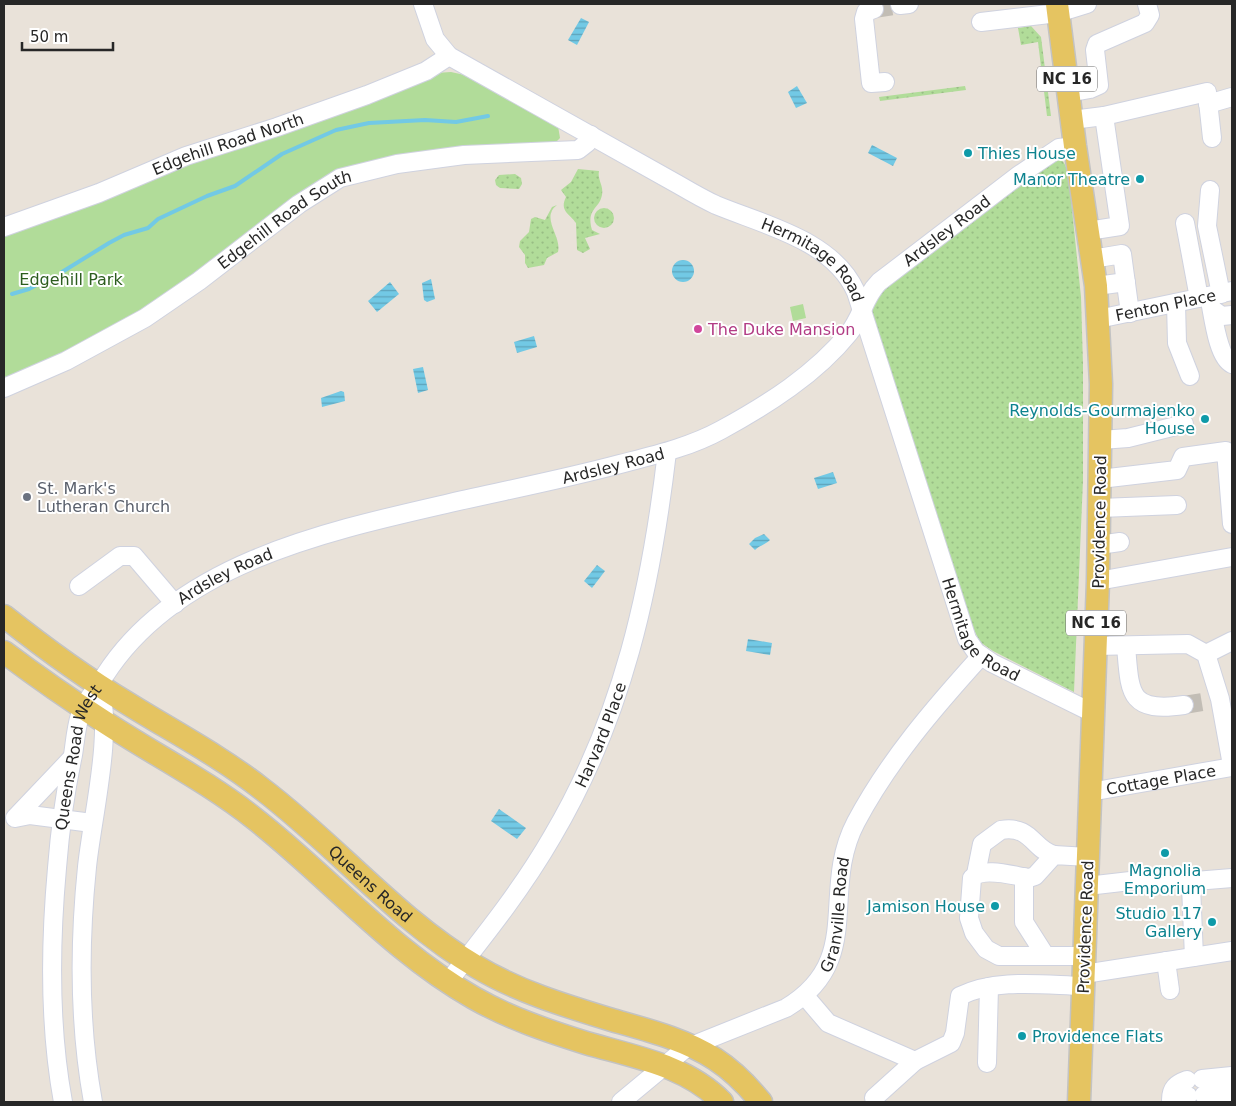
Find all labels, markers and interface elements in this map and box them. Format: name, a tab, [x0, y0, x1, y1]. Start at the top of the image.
scale bar	[22, 20, 114, 52]
text: 50 m	[30, 28, 68, 46]
road number: NC 16	[1037, 66, 1097, 92]
street label: Edgehill Road North	[149, 109, 306, 179]
place label: Thies House	[977, 144, 1076, 163]
marker: Thies House	[962, 147, 974, 159]
street label: Edgehill Road South	[214, 167, 354, 273]
place label: Manor Theatre	[1013, 170, 1130, 189]
marker: Manor Theatre	[1134, 173, 1146, 185]
street label: Ardsley Road	[900, 191, 994, 270]
street label: Hermitage Road	[759, 214, 868, 304]
park label: Edgehill Park	[19, 270, 123, 289]
street label: Fenton Place	[1114, 286, 1218, 325]
place label: The Duke Mansion	[707, 320, 855, 339]
marker: The Duke Mansion	[692, 323, 704, 335]
place label: Reynolds-Gourmajenko House	[1009, 401, 1195, 438]
marker: Reynolds-Gourmajenko House	[1199, 413, 1211, 425]
street label: Ardsley Road	[560, 444, 667, 488]
street label: Providence Road	[1089, 455, 1110, 589]
place label: St. Mark's Lutheran Church	[37, 479, 170, 516]
marker: St. Mark's Lutheran Church	[21, 491, 33, 503]
street label: Ardsley Road	[174, 544, 275, 608]
street label: Hermitage Road	[938, 575, 1023, 685]
road number: NC 16	[1066, 610, 1126, 636]
street label: Harvard Place	[571, 680, 630, 791]
street label: Queens Road West	[52, 681, 105, 831]
street label: Cottage Place	[1105, 761, 1217, 799]
street label: Queens Road	[324, 841, 416, 927]
marker: Magnolia Emporium	[1159, 847, 1171, 859]
street label: Granville Road	[816, 855, 853, 976]
street label: Providence Road	[1074, 860, 1097, 994]
place label: Magnolia Emporium	[1124, 861, 1206, 898]
place label: Jamison House	[866, 897, 985, 916]
marker: Jamison House	[989, 900, 1001, 912]
place label: Studio 117 Gallery	[1115, 904, 1202, 941]
marker: Studio 117 Gallery	[1206, 916, 1218, 928]
place label: Providence Flats	[1032, 1027, 1163, 1046]
marker: Providence Flats	[1016, 1030, 1028, 1042]

